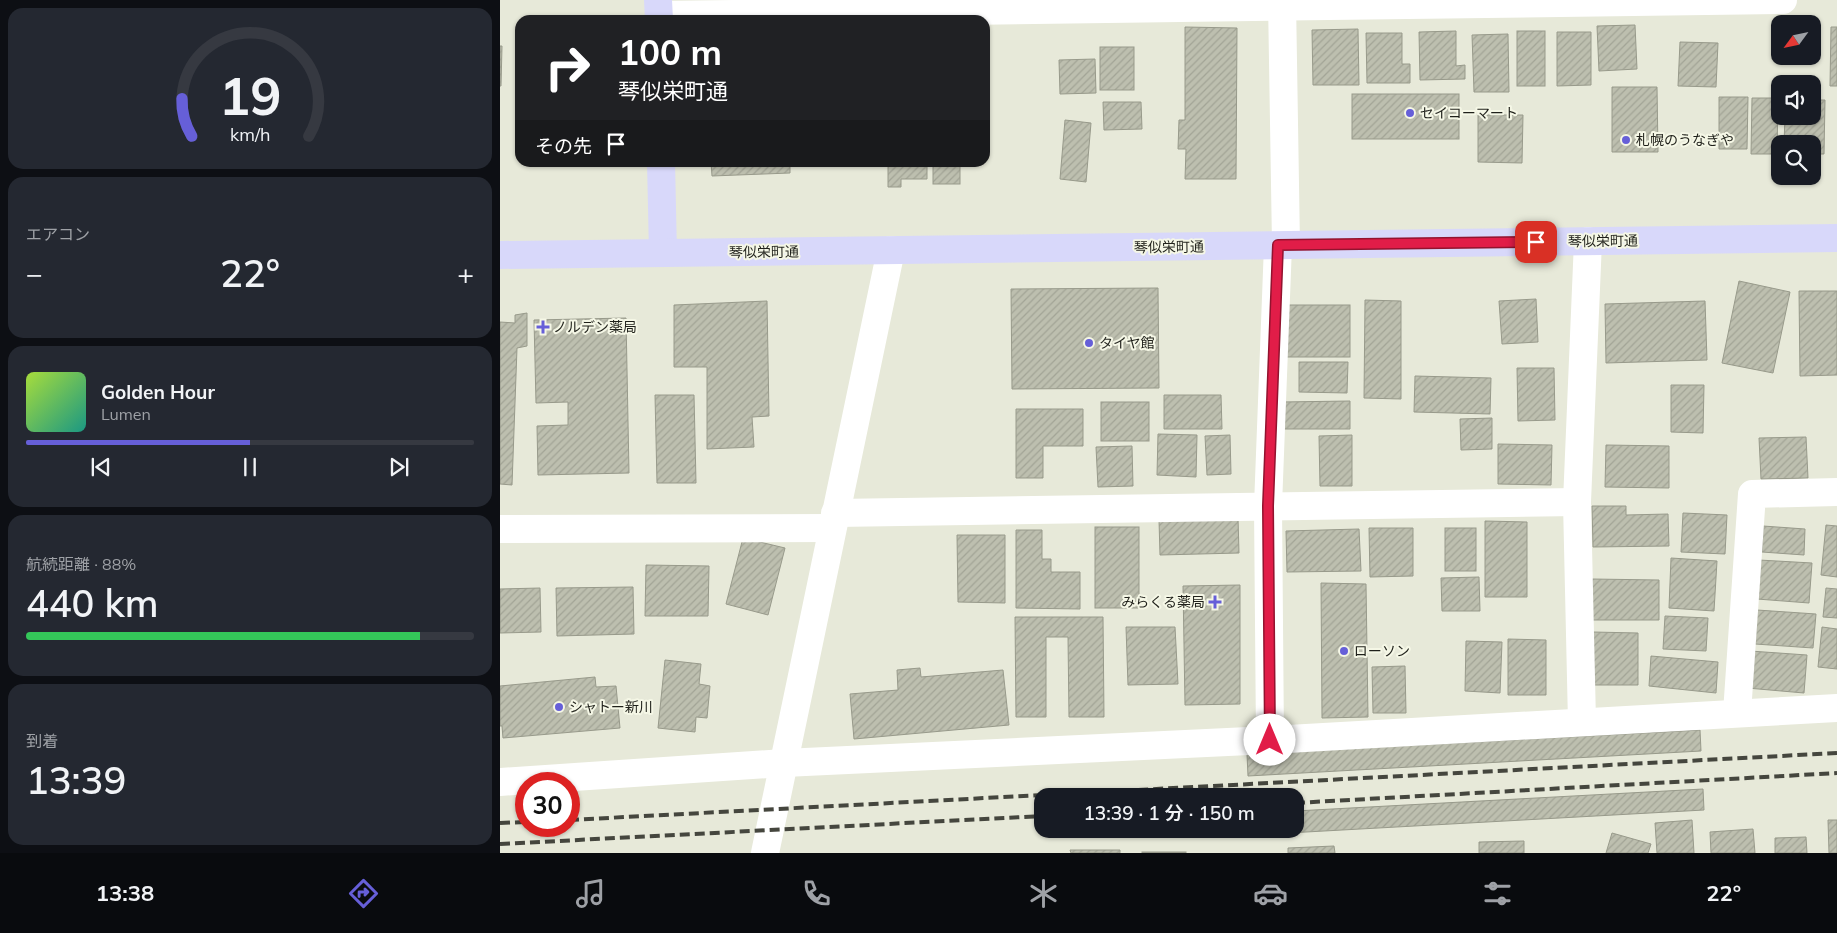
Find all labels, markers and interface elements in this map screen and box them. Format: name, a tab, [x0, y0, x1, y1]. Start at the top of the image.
north arrow	[1771, 15, 1821, 65]
map controls	[1771, 15, 1821, 185]
text: 100 m	[618, 30, 722, 74]
icon: right	[535, 35, 600, 100]
text: 19	[219, 63, 281, 128]
button: sound	[1771, 75, 1821, 125]
text: 琴似栄町通	[618, 77, 728, 105]
place label: セイコーマート	[1420, 104, 1518, 122]
marker: セイコーマート	[1404, 107, 1416, 119]
text: km/h	[230, 123, 270, 145]
icon: arrive	[602, 130, 630, 158]
place label: 札幌のうなぎや	[1636, 131, 1734, 149]
text: その先	[535, 134, 592, 158]
marker: 札幌のうなぎや	[1620, 134, 1632, 146]
button: search	[1771, 135, 1821, 185]
pin	[1515, 221, 1557, 263]
text: エアコン	[26, 224, 90, 244]
icon: arrive	[1522, 228, 1550, 256]
street label: 琴似栄町通	[1568, 231, 1638, 251]
street label: 琴似栄町通	[1134, 237, 1204, 257]
street label: 琴似栄町通	[729, 242, 799, 262]
text: 22°	[220, 249, 280, 297]
text: −	[26, 256, 43, 291]
text: +	[457, 256, 474, 291]
place label: ノルデン薬局	[553, 318, 637, 336]
marker: ノルデン薬局	[537, 321, 549, 333]
place label: タイヤ館	[1099, 334, 1155, 352]
marker: タイヤ館	[1083, 337, 1095, 349]
text: Golden Hour	[101, 380, 215, 404]
text: Lumen	[101, 404, 151, 424]
icon: previous	[87, 453, 115, 481]
icon: pause	[236, 453, 264, 481]
icon: next	[385, 453, 413, 481]
text: 航続距離 · 88%	[26, 554, 136, 574]
text: 440 km	[26, 579, 159, 627]
place label: みらくる薬局	[1121, 593, 1205, 611]
marker: みらくる薬局	[1209, 596, 1221, 608]
place label: ローソン	[1354, 642, 1410, 660]
marker: ローソン	[1338, 645, 1350, 657]
place label: シャトー新川	[569, 698, 653, 716]
marker: シャトー新川	[553, 701, 565, 713]
position arrow	[1243, 713, 1295, 765]
text: 到着	[26, 731, 58, 751]
text: 13:39	[26, 756, 126, 804]
speed limit sign: 30	[515, 772, 580, 837]
text: 13:39 · 1 分 · 150 m	[1083, 801, 1255, 825]
icon: directions	[346, 876, 381, 911]
icon: music	[573, 876, 608, 911]
icon: phone	[799, 876, 834, 911]
icon: climate	[1026, 876, 1061, 911]
icon: car	[1253, 876, 1288, 911]
icon: filters	[1480, 876, 1515, 911]
text: 13:38	[96, 879, 154, 907]
text: 22°	[1706, 879, 1741, 907]

